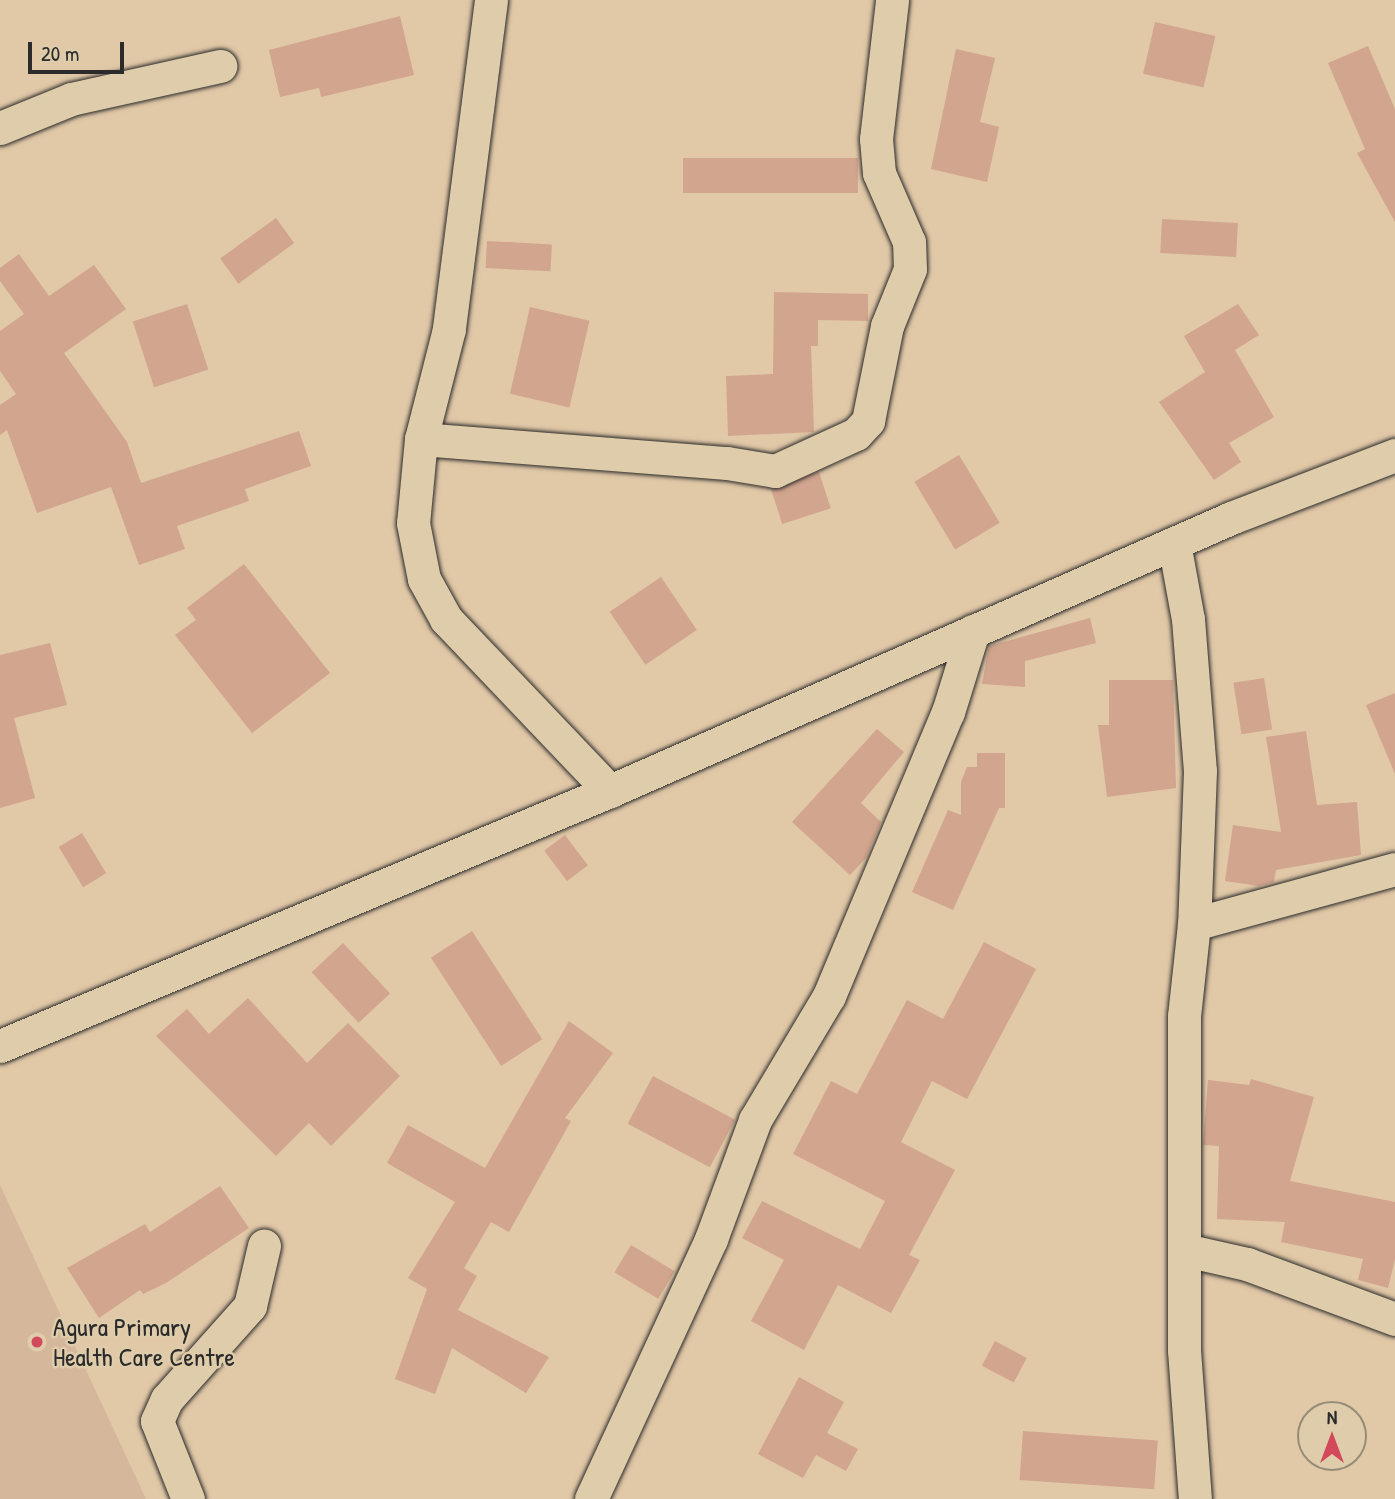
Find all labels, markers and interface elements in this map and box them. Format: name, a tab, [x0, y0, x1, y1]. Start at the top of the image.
scale bar	[32, 28, 128, 72]
text: 20 m	[41, 39, 79, 68]
place label: Agura Primary Health Care Centre	[53, 1311, 235, 1372]
marker: Agura Primary Health Care Centre	[27, 1332, 47, 1352]
north arrow	[1297, 1401, 1367, 1471]
text: N	[1327, 1404, 1337, 1430]

